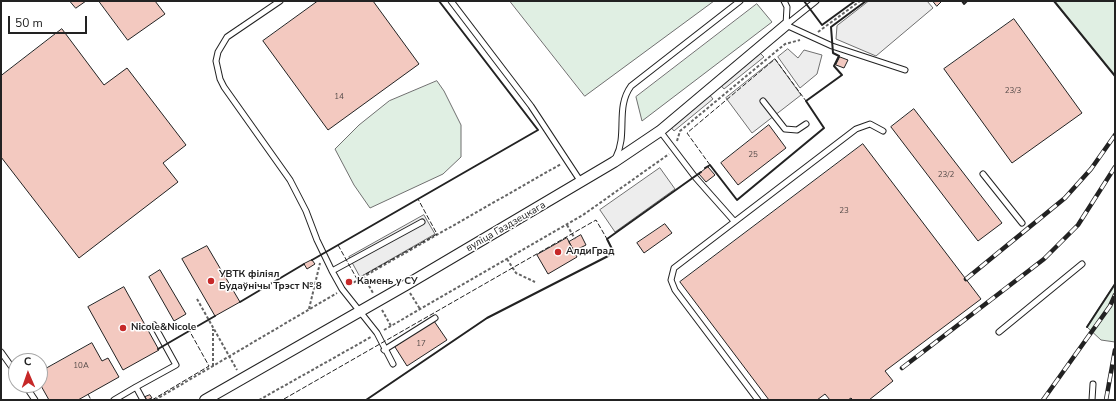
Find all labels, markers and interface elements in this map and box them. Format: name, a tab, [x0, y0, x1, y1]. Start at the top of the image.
scale bar	[10, 8, 89, 34]
text: 50 m	[15, 15, 43, 31]
house number: 23/3	[1005, 86, 1021, 96]
house number: 14	[334, 92, 344, 102]
house number: 25	[748, 150, 758, 160]
house number: 23/2	[938, 170, 954, 180]
street label: вуліца Газдзецкага	[464, 199, 548, 255]
house number: 23	[839, 206, 849, 216]
place label: АлдиГрад	[566, 246, 614, 258]
marker: АлдиГрад	[553, 247, 563, 257]
place label: УВТК філіял Будаўнічы Трэст № 8	[219, 269, 322, 292]
marker: УВТК філіял Будаўнічы Трэст № 8	[206, 276, 216, 286]
place label: Камень у СУ	[357, 276, 418, 288]
marker: Камень у СУ	[344, 277, 354, 287]
place label: Nicole&Nicole	[131, 322, 196, 334]
marker: Nicole&Nicole	[118, 323, 128, 333]
house number: 17	[416, 339, 426, 349]
north arrow	[8, 353, 48, 393]
text: С	[24, 354, 32, 369]
house number: 10А	[73, 361, 89, 371]

